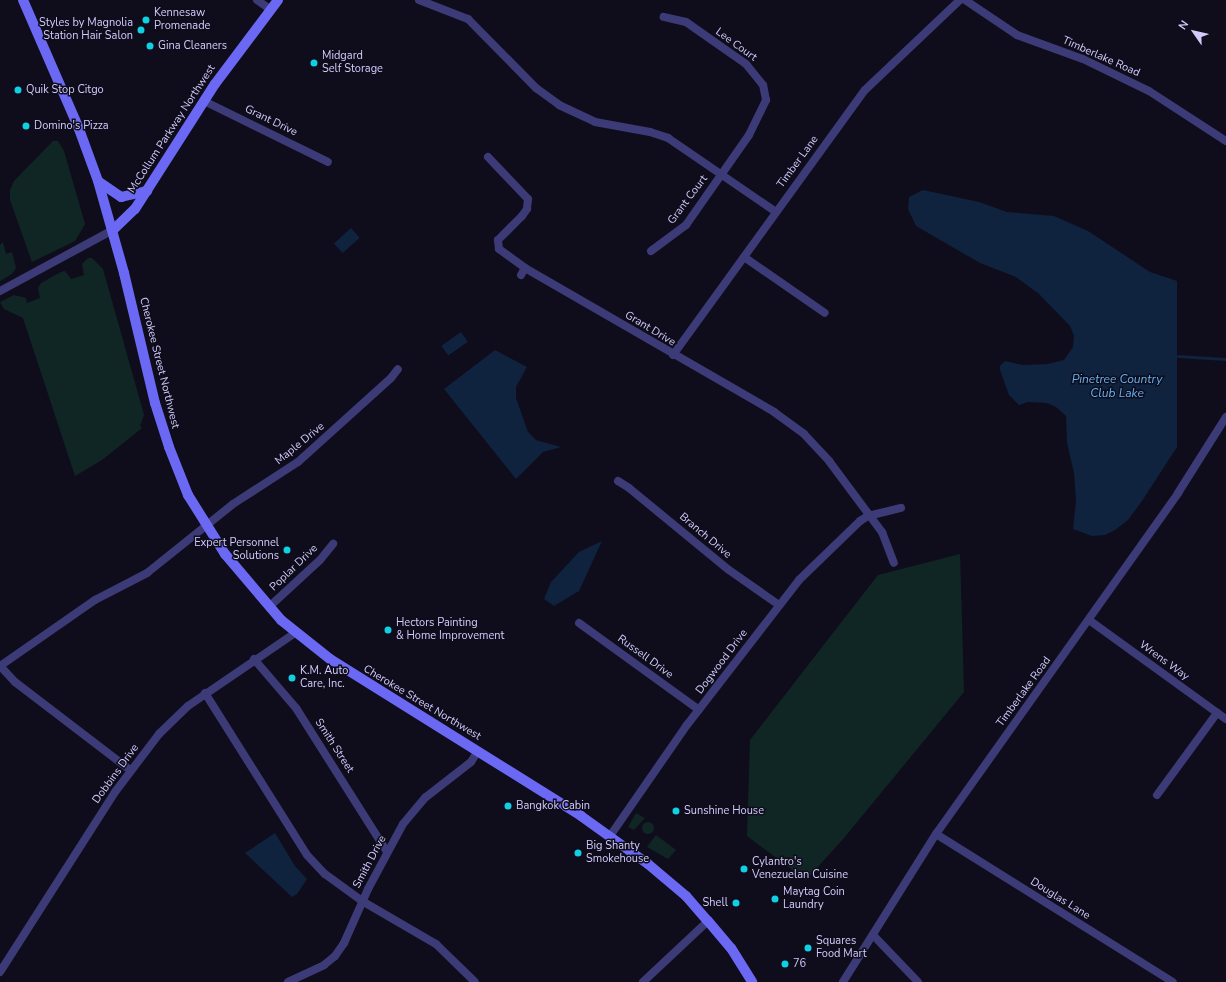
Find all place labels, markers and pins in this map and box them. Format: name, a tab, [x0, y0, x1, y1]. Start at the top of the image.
place label: Kennesaw Promenade	[154, 7, 210, 33]
marker: Kennesaw Promenade	[141, 15, 151, 25]
place label: Styles by Magnolia Station Hair Salon	[39, 17, 133, 43]
marker: Styles by Magnolia Station Hair Salon	[136, 25, 146, 35]
place label: Gina Cleaners	[158, 39, 227, 53]
marker: Gina Cleaners	[145, 41, 155, 51]
place label: Midgard Self Storage	[322, 50, 383, 76]
marker: Midgard Self Storage	[309, 58, 319, 68]
place label: Quik Stop Citgo	[26, 83, 104, 97]
marker: Quik Stop Citgo	[13, 85, 23, 95]
place label: Domino's Pizza	[34, 119, 109, 133]
marker: Domino's Pizza	[21, 121, 31, 131]
place label: Expert Personnel Solutions	[194, 537, 279, 563]
marker: Expert Personnel Solutions	[282, 545, 292, 555]
place label: Hectors Painting & Home Improvement	[396, 617, 504, 643]
marker: Hectors Painting & Home Improvement	[383, 625, 393, 635]
place label: K.M. Auto Care, Inc.	[300, 665, 348, 691]
marker: K.M. Auto Care, Inc.	[287, 673, 297, 683]
place label: Bangkok Cabin	[516, 799, 590, 813]
marker: Bangkok Cabin	[503, 801, 513, 811]
place label: Sunshine House	[684, 804, 764, 818]
marker: Sunshine House	[671, 806, 681, 816]
place label: Big Shanty Smokehouse	[586, 840, 649, 866]
marker: Big Shanty Smokehouse	[573, 848, 583, 858]
place label: Cylantro's Venezuelan Cuisine	[752, 856, 848, 882]
marker: Cylantro's Venezuelan Cuisine	[739, 864, 749, 874]
place label: Maytag Coin Laundry	[783, 886, 845, 912]
marker: Maytag Coin Laundry	[770, 894, 780, 904]
place label: Shell	[703, 896, 728, 910]
marker: Shell	[731, 898, 741, 908]
place label: Squares Food Mart	[816, 935, 867, 961]
marker: Squares Food Mart	[803, 943, 813, 953]
place label: 76	[793, 957, 806, 971]
marker: 76	[780, 959, 790, 969]

